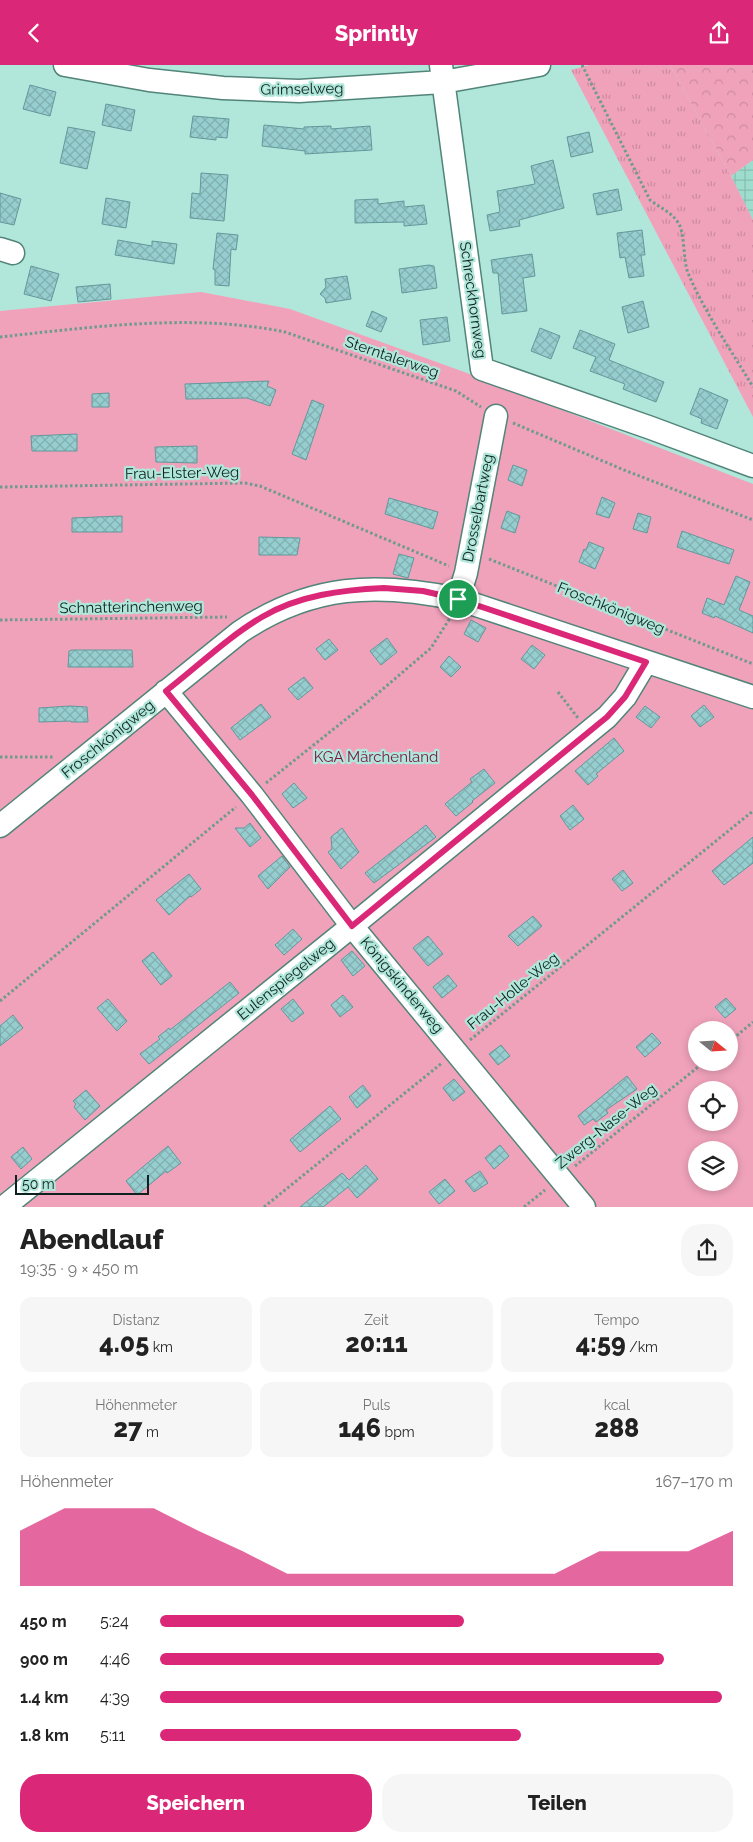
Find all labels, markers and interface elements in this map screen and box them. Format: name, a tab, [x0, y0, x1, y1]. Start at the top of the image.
icon: back	[20, 19, 48, 47]
icon: share	[705, 19, 733, 47]
text: Sprintly	[335, 20, 418, 46]
street label: Grimselweg	[260, 79, 344, 99]
street label: Schreckhornweg	[456, 241, 490, 359]
street label: Sterntalerweg	[343, 333, 441, 381]
street label: Drosselbartweg	[459, 452, 497, 564]
street label: Frau-Elster-Weg	[125, 463, 239, 483]
pin	[437, 578, 479, 620]
street label: Froschkönigweg	[555, 578, 667, 638]
icon: arrive	[444, 585, 472, 613]
street label: Schnatterinchenweg	[59, 597, 203, 617]
street label: Froschkönigweg	[58, 696, 158, 782]
park label: KGA Märchenland	[314, 748, 438, 766]
street label: Königskinderweg	[357, 933, 447, 1037]
street label: Eulenspiegelweg	[234, 934, 338, 1024]
street label: Frau-Holle-Weg	[464, 949, 562, 1033]
north arrow	[688, 1021, 738, 1071]
map controls	[688, 1021, 738, 1191]
street label: Zwerg-Nase-Weg	[552, 1080, 660, 1172]
button: locate	[688, 1081, 738, 1131]
button: layers	[688, 1141, 738, 1191]
scale bar	[15, 1172, 149, 1195]
text: 50 m	[22, 1176, 55, 1192]
text: Abendlauf	[20, 1223, 163, 1256]
button: share	[681, 1224, 733, 1276]
text: 19:35 · 9 × 450 m	[20, 1259, 139, 1278]
text: Distanz	[113, 1312, 160, 1328]
text: Zeit	[364, 1312, 389, 1328]
text: Tempo	[594, 1312, 639, 1328]
text: 4.05	[99, 1328, 149, 1358]
text: 20:11	[345, 1328, 408, 1358]
text: 4:59	[576, 1328, 626, 1358]
text: km	[149, 1339, 173, 1355]
text: /km	[626, 1339, 658, 1355]
text: Höhenmeter	[95, 1397, 177, 1413]
text: Puls	[363, 1397, 390, 1413]
text: kcal	[604, 1397, 630, 1413]
text: 27	[113, 1413, 142, 1443]
text: 146	[338, 1413, 381, 1443]
text: 288	[594, 1413, 639, 1443]
text: m	[142, 1424, 159, 1440]
text: bpm	[381, 1424, 415, 1440]
text: Höhenmeter	[20, 1472, 114, 1491]
text: 167–170 m	[656, 1472, 733, 1491]
text: 450 m	[20, 1612, 67, 1631]
text: 5:24	[100, 1612, 129, 1631]
text: 900 m	[20, 1650, 68, 1669]
text: 4:46	[100, 1650, 130, 1669]
text: 1.4 km	[20, 1688, 68, 1707]
text: 4:39	[100, 1688, 130, 1707]
text: 1.8 km	[20, 1726, 69, 1745]
text: 5:11	[100, 1726, 125, 1745]
button: Speichern	[20, 1774, 372, 1832]
button: Teilen	[382, 1774, 733, 1832]

